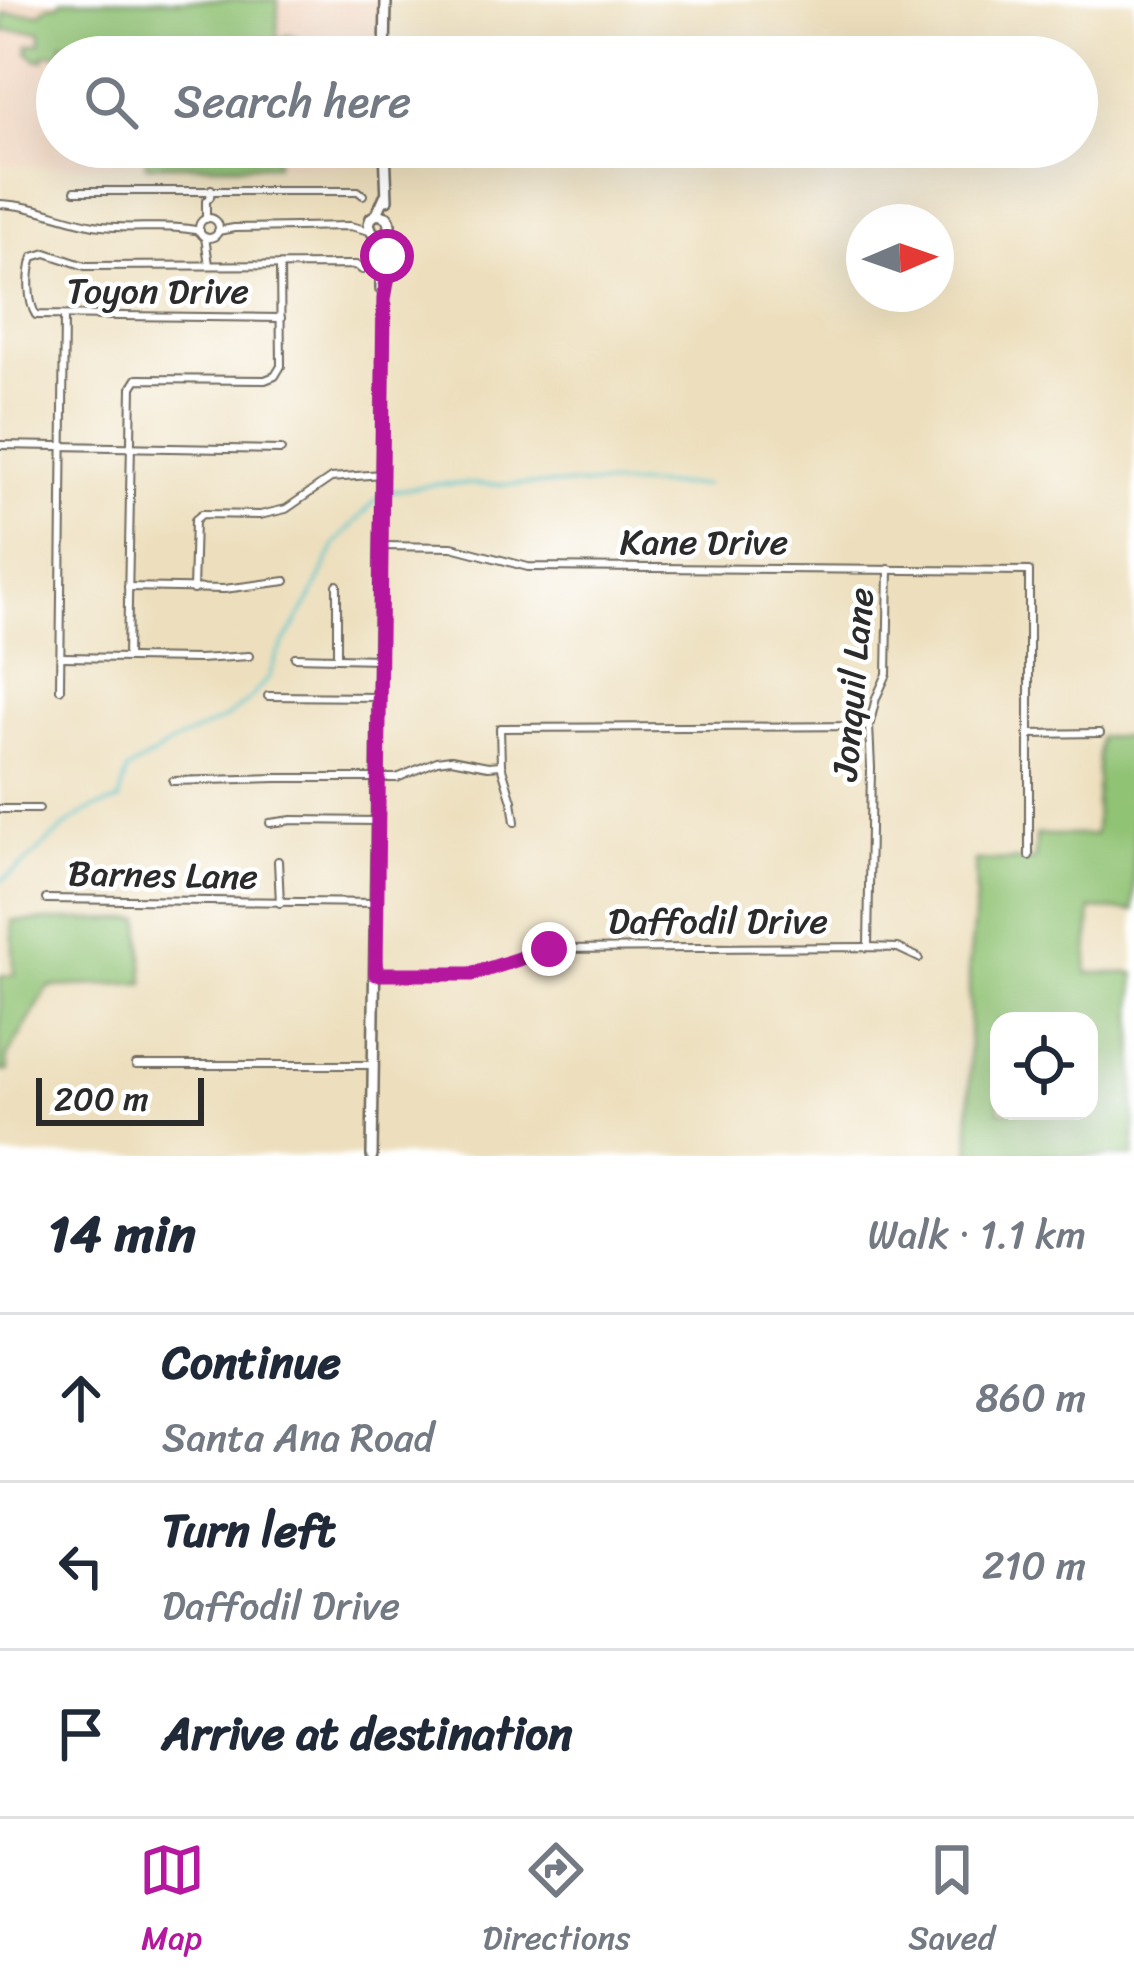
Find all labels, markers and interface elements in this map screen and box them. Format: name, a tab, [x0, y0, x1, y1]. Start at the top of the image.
search box	[36, 36, 1098, 168]
text: Search here	[174, 62, 411, 142]
icon: search	[78, 69, 144, 135]
north arrow	[846, 204, 954, 312]
route start	[360, 229, 414, 283]
street label: Toyon Drive	[67, 259, 249, 323]
street label: Kane Drive	[620, 510, 788, 574]
street label: Jonquil Lane	[813, 585, 893, 785]
street label: Barnes Lane	[67, 841, 259, 909]
street label: Daffodil Drive	[608, 889, 828, 953]
route end	[522, 922, 576, 976]
map controls	[990, 1012, 1098, 1120]
button: locate	[990, 1012, 1098, 1120]
text: 200 m	[54, 1070, 149, 1128]
scale bar	[36, 1072, 204, 1125]
text: 14 min	[48, 1189, 196, 1279]
text: Walk · 1.1 km	[868, 1200, 1086, 1269]
text: Continue	[162, 1323, 341, 1403]
text: 860 m	[976, 1363, 1086, 1432]
icon: ahead	[48, 1365, 114, 1431]
text: Santa Ana Road	[162, 1403, 434, 1472]
text: Turn left	[162, 1491, 335, 1571]
text: 210 m	[982, 1531, 1086, 1600]
icon: left	[48, 1533, 114, 1599]
text: Daffodil Drive	[162, 1571, 400, 1640]
text: Arrive at destination	[162, 1694, 572, 1774]
icon: arrive	[48, 1701, 114, 1767]
tab: Map	[139, 1837, 205, 1967]
tab: Directions	[483, 1837, 630, 1967]
tab: Saved	[908, 1837, 995, 1967]

